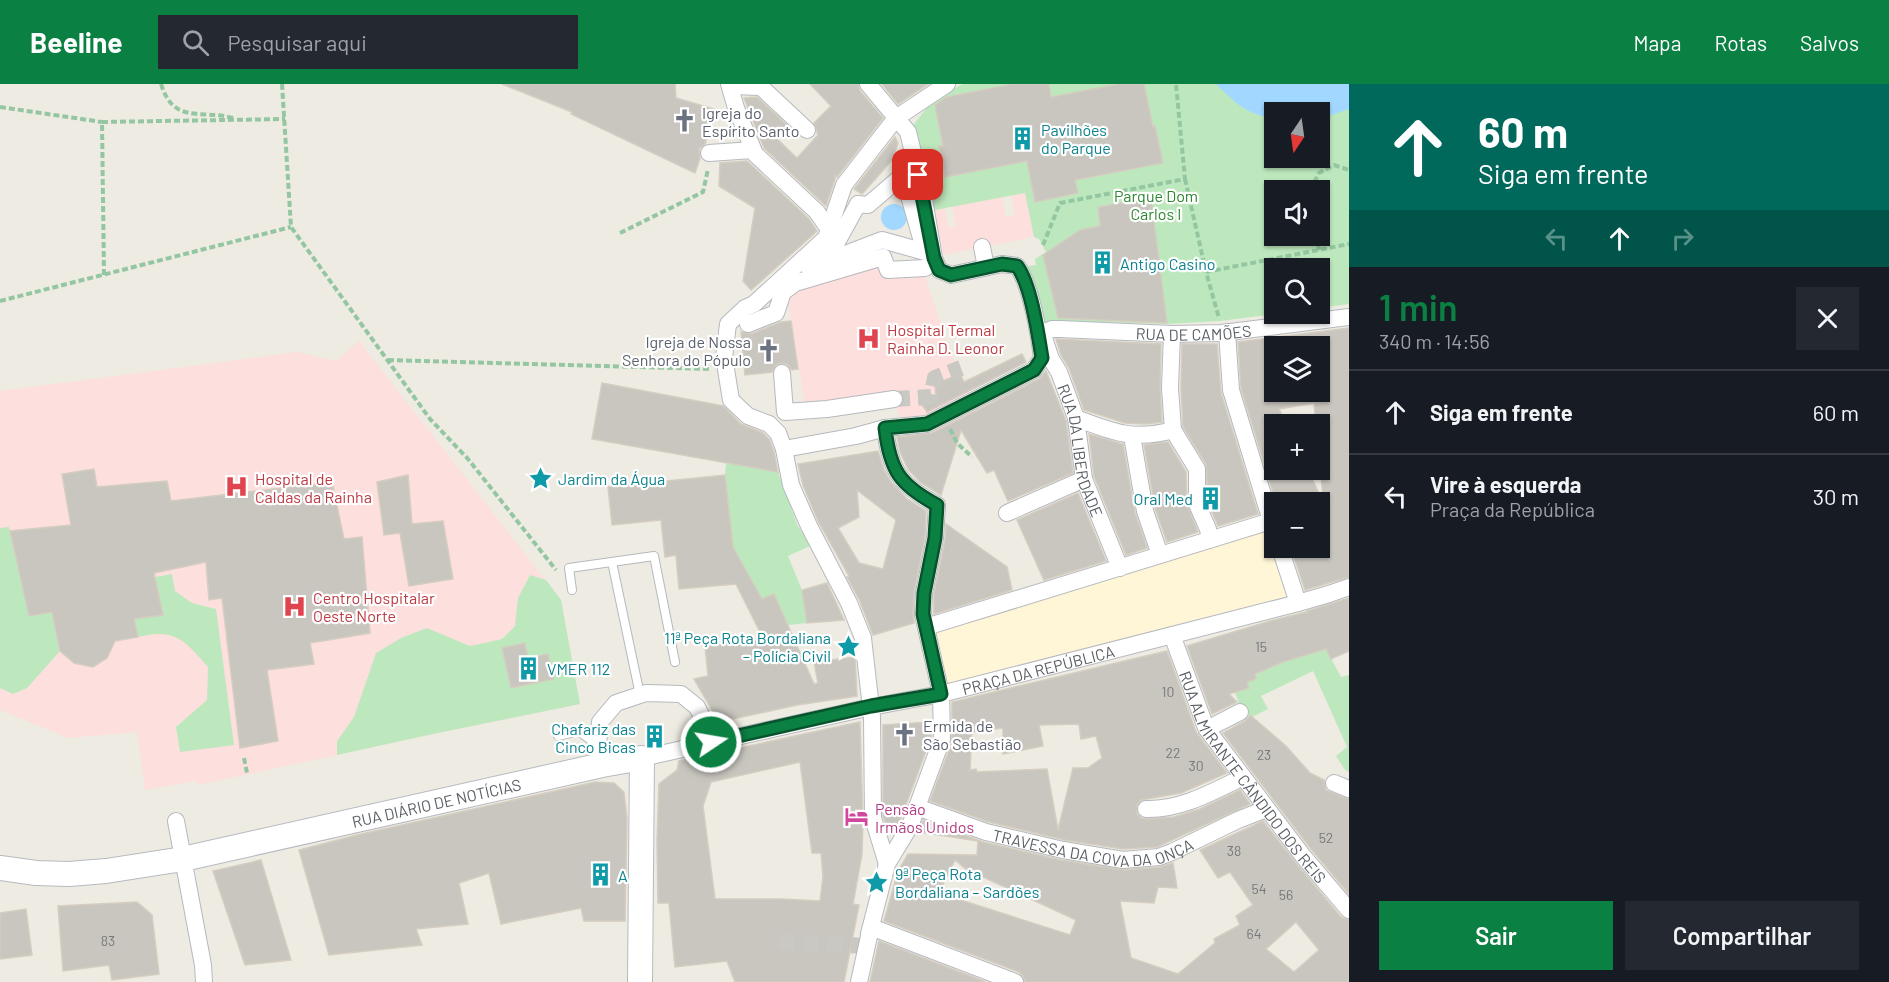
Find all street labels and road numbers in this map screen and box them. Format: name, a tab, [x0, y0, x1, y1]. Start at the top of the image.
street label: RUA DE CAMÕES	[1135, 320, 1252, 344]
street label: RUA DA LIBERDADE	[1055, 381, 1108, 519]
street label: PRAÇA DA REPÚBLICA	[960, 641, 1117, 698]
street label: RUA ALMIRANTE CÂNDIDO DOS REIS	[1176, 668, 1331, 886]
street label: RUA DIÁRIO DE NOTÍCIAS	[350, 774, 523, 830]
street label: TRAVESSA DA COVA DA ONÇA	[991, 824, 1196, 870]

